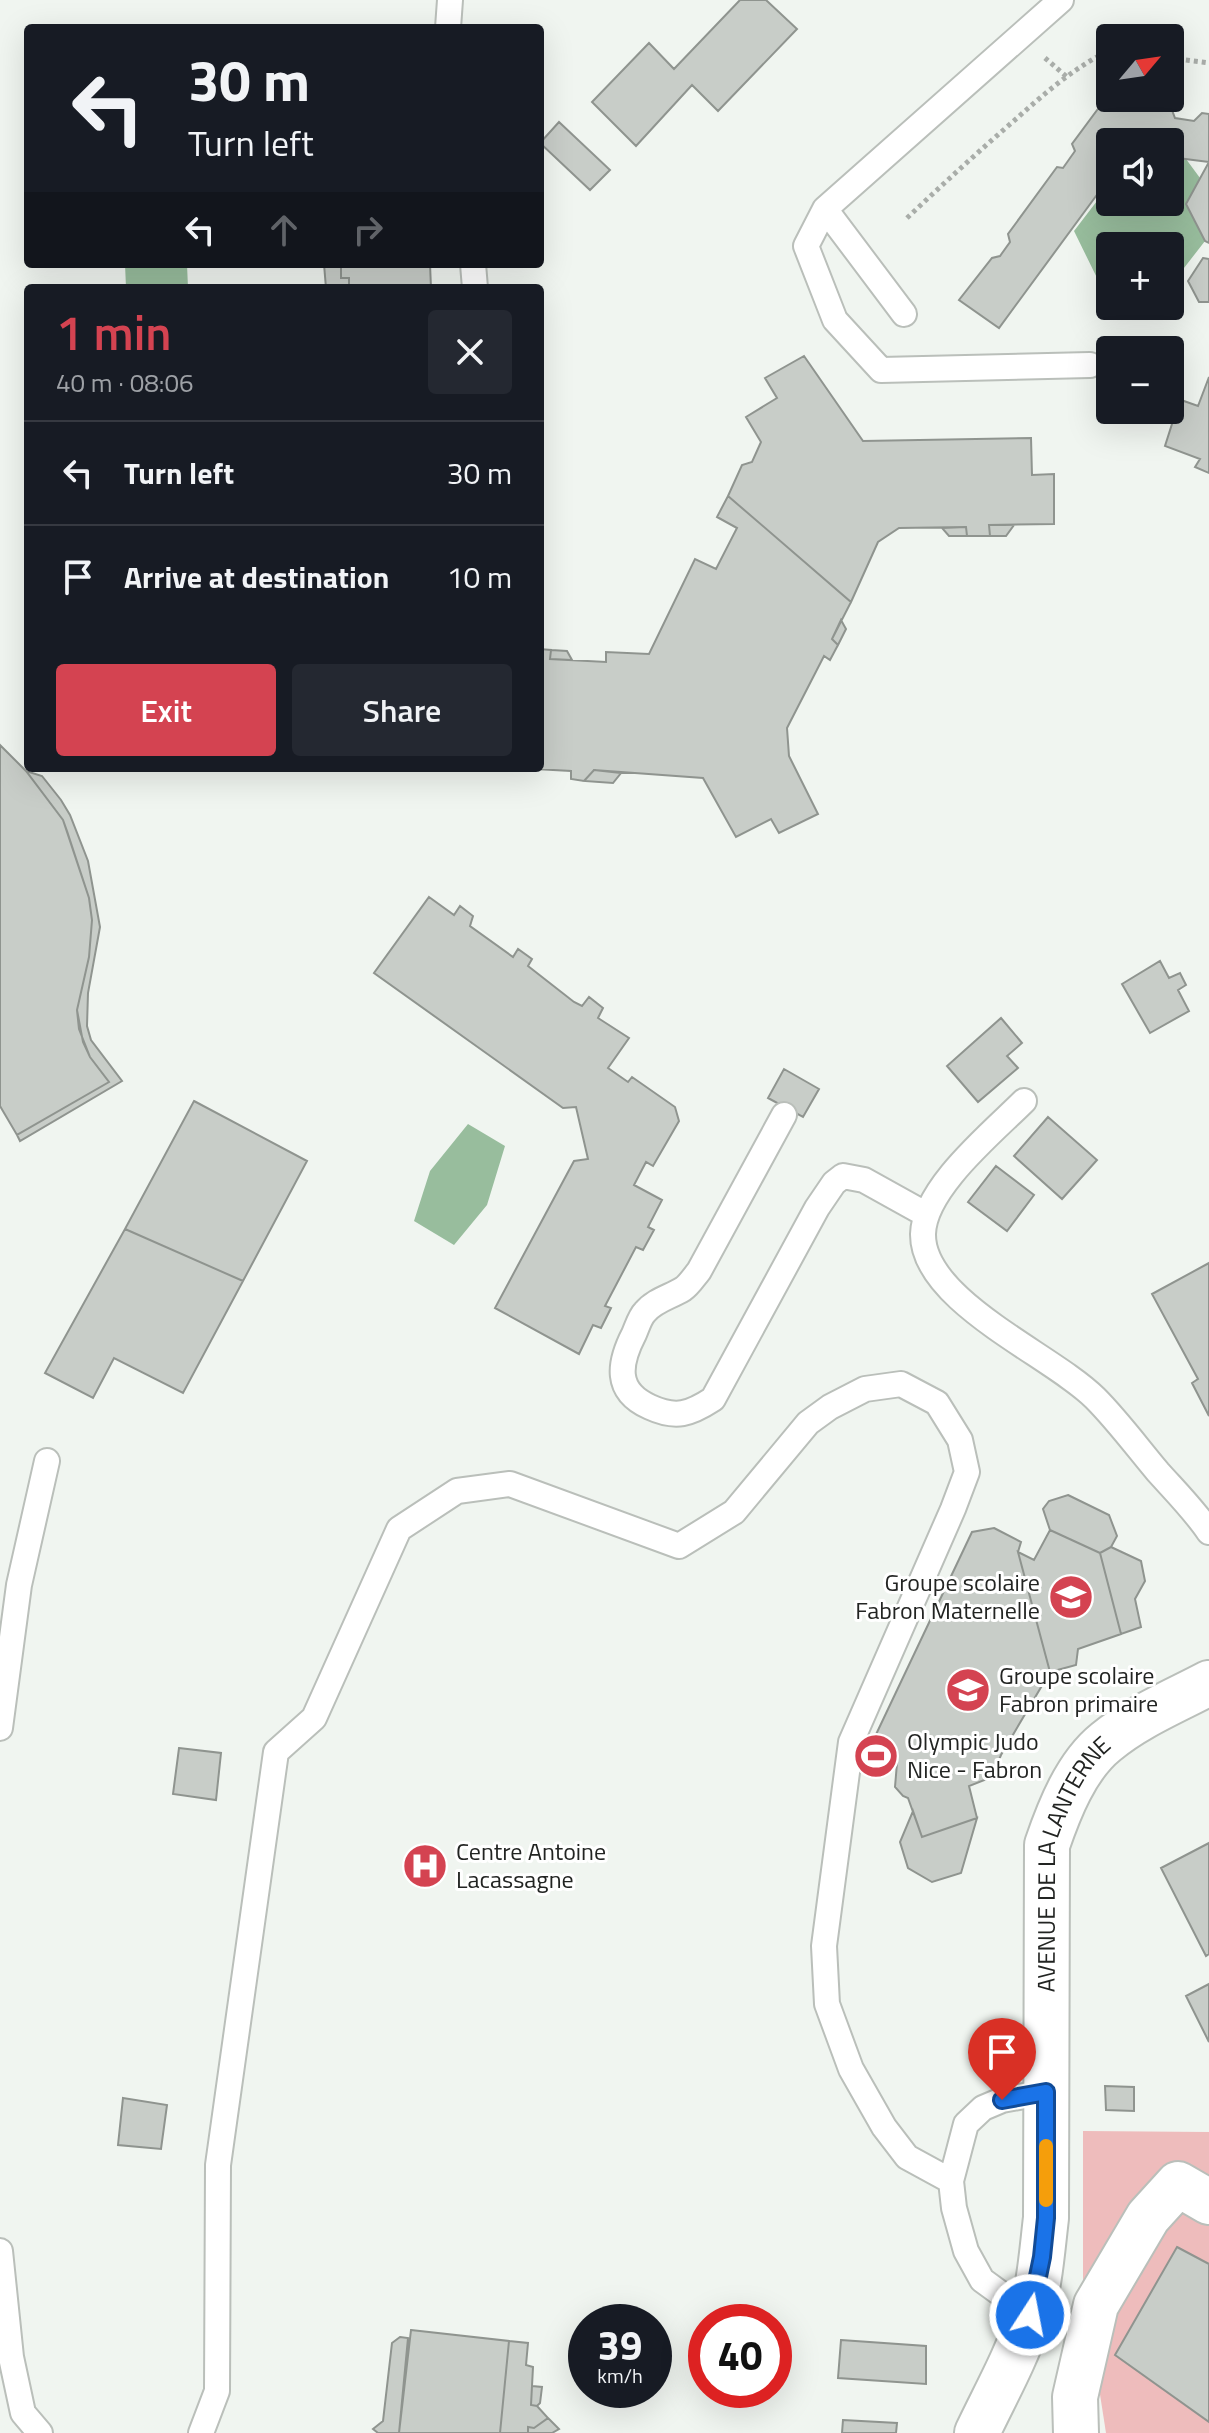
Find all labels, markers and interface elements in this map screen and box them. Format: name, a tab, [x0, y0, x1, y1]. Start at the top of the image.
north arrow	[1096, 24, 1184, 112]
map controls	[1096, 24, 1184, 424]
text: 30 m	[188, 38, 310, 123]
icon: left	[56, 56, 160, 160]
text: Turn left	[188, 115, 314, 170]
button: sound	[1096, 128, 1184, 216]
icon: left	[178, 208, 222, 252]
icon: ahead	[262, 208, 306, 252]
icon: right	[346, 208, 390, 252]
button: +	[1096, 232, 1184, 320]
text: 1 min	[56, 296, 171, 369]
button: close	[428, 310, 512, 394]
button: −	[1096, 336, 1184, 424]
text: 40 m · 08:06	[56, 363, 194, 402]
text: Turn left	[124, 450, 234, 496]
text: 30 m	[447, 450, 512, 496]
icon: left	[56, 451, 100, 495]
text: Arrive at destination	[124, 554, 389, 600]
text: 10 m	[447, 554, 512, 600]
icon: arrive	[56, 555, 100, 599]
button: Exit	[56, 664, 276, 756]
button: Share	[292, 664, 512, 756]
place label: Groupe scolaire Fabron Maternelle	[855, 1564, 1040, 1628]
school or university icon: Groupe scolaire Fabron Maternelle	[1047, 1573, 1095, 1621]
place label: Groupe scolaire Fabron primaire	[999, 1657, 1158, 1721]
school or university icon: Groupe scolaire Fabron primaire	[944, 1666, 992, 1714]
place label: Olympic Judo Nice - Fabron	[907, 1723, 1042, 1787]
street label: AVENUE DE LA LANTERNE	[1028, 1727, 1118, 1992]
sports icon: Olympic Judo Nice - Fabron	[852, 1732, 900, 1780]
place label: Centre Antoine Lacassagne	[456, 1833, 606, 1897]
hospital icon: Centre Antoine Lacassagne	[401, 1842, 449, 1890]
pin	[968, 2018, 1036, 2100]
icon: arrive	[980, 2030, 1024, 2074]
position arrow	[988, 2273, 1072, 2357]
speed limit sign: 40	[688, 2304, 792, 2408]
text: 39	[598, 2315, 642, 2376]
text: km/h	[597, 2360, 643, 2391]

